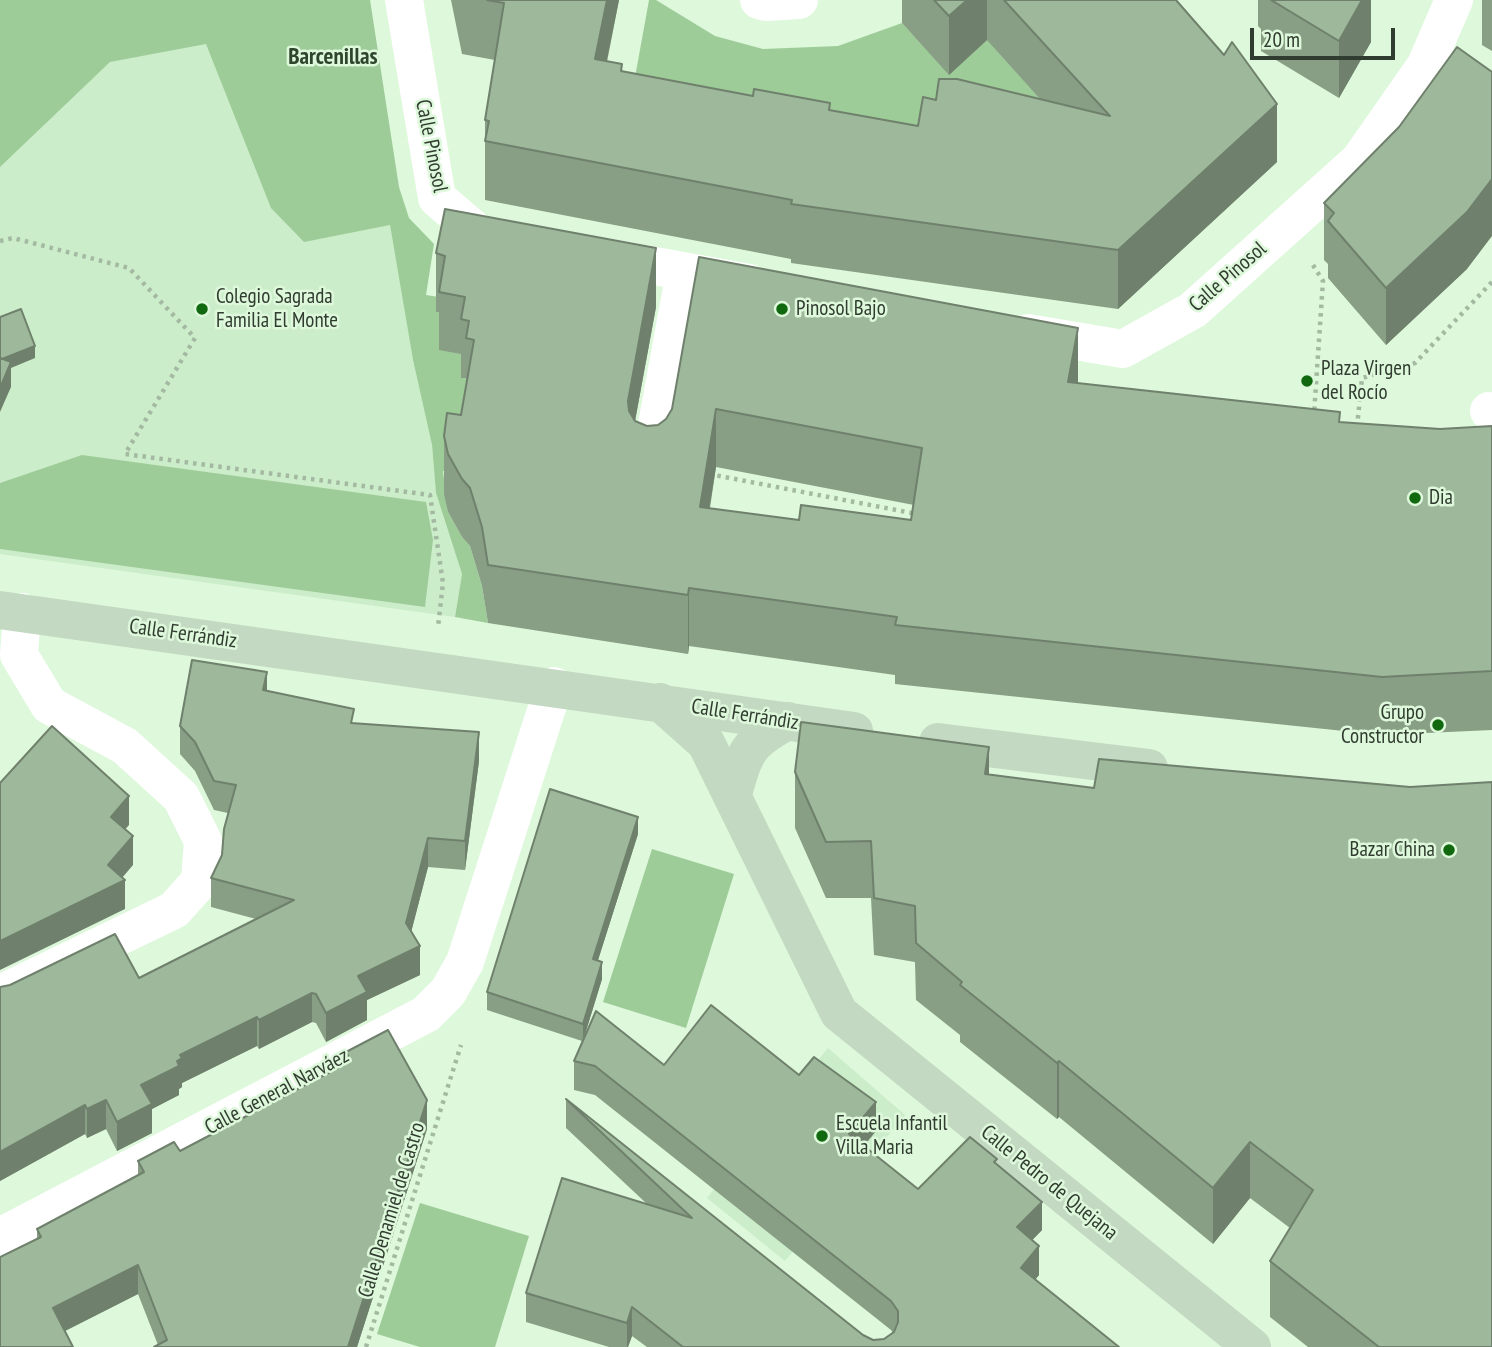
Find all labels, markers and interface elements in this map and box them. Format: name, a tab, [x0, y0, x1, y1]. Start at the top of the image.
scale bar	[1254, 14, 1399, 58]
text: 20 m	[1263, 26, 1300, 53]
district label: Barcenillas	[288, 43, 378, 71]
street label: Calle Pinosol	[410, 97, 452, 195]
street label: Calle Pinosol	[1184, 237, 1272, 317]
place label: Colegio Sagrada Familia El Monte	[216, 284, 338, 334]
place label: Pinosol Bajo	[796, 296, 886, 322]
marker: Colegio Sagrada Familia El Monte	[194, 301, 210, 317]
marker: Pinosol Bajo	[774, 301, 790, 317]
place label: Plaza Virgen del Rocío	[1321, 356, 1411, 406]
marker: Plaza Virgen del Rocío	[1299, 373, 1315, 389]
place label: Dia	[1429, 485, 1453, 511]
marker: Dia	[1407, 490, 1423, 506]
street label: Calle Ferrándiz	[128, 614, 238, 654]
street label: Calle Ferrándiz	[690, 694, 800, 736]
place label: Grupo Constructor	[1341, 700, 1424, 750]
marker: Grupo Constructor	[1430, 717, 1446, 733]
place label: Bazar China	[1350, 837, 1435, 863]
marker: Bazar China	[1441, 842, 1457, 858]
street label: Calle General Narváez	[201, 1044, 353, 1140]
place label: Escuela Infantil Villa Maria	[836, 1111, 947, 1161]
street label: Calle Denamiel de Castro	[353, 1119, 431, 1301]
street label: Calle Pedro de Quejana	[976, 1120, 1122, 1246]
marker: Escuela Infantil Villa Maria	[814, 1128, 830, 1144]

